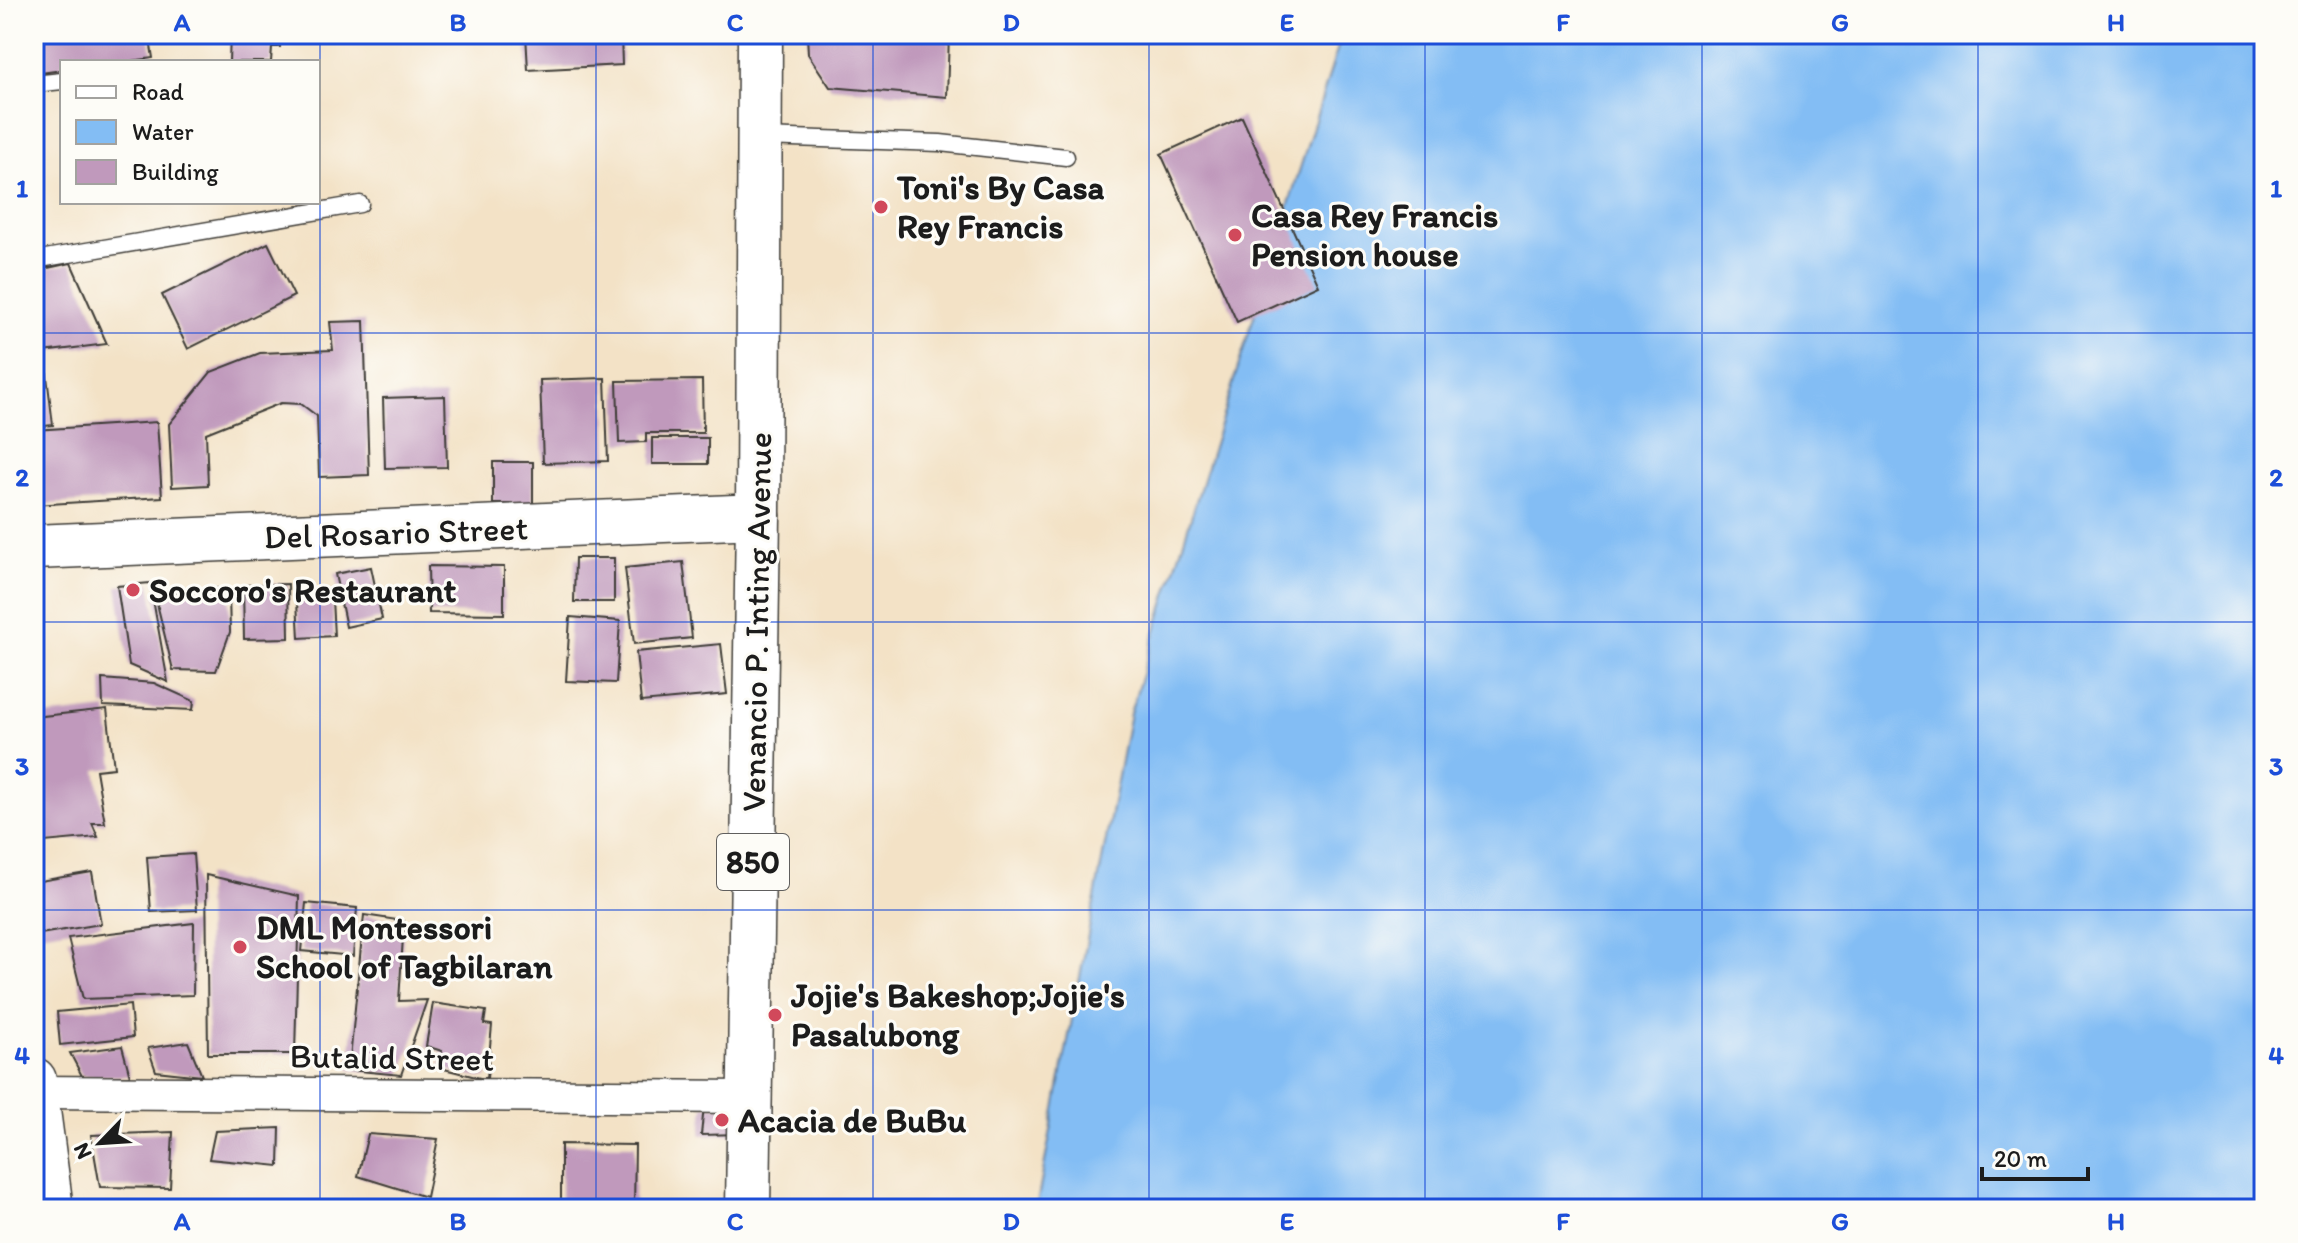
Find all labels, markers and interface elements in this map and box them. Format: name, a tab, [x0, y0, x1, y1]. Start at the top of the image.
text: A	[173, 6, 191, 38]
text: B	[450, 6, 467, 38]
text: C	[727, 6, 744, 38]
text: D	[1002, 6, 1020, 38]
text: E	[1280, 6, 1294, 38]
text: F	[1556, 6, 1570, 38]
text: G	[1831, 6, 1849, 38]
text: H	[2107, 6, 2125, 38]
legend	[60, 60, 320, 204]
text: Road	[132, 77, 184, 106]
text: Water	[132, 117, 194, 146]
text: Building	[132, 157, 219, 186]
place label: Toni's By Casa Rey Francis	[896, 167, 1105, 247]
text: 1	[16, 172, 28, 204]
text: 1	[2270, 172, 2282, 204]
place label: Casa Rey Francis Pension house	[1251, 195, 1498, 275]
marker: Toni's By Casa Rey Francis	[872, 198, 890, 216]
marker: Casa Rey Francis Pension house	[1226, 226, 1244, 244]
street label: Venancio P. Inting Avenue	[733, 432, 780, 812]
text: 2	[15, 461, 29, 493]
text: 2	[2269, 461, 2283, 493]
street label: Del Rosario Street	[263, 507, 529, 558]
place label: Soccoro's Restaurant	[149, 570, 457, 611]
marker: Soccoro's Restaurant	[124, 581, 142, 599]
text: 3	[15, 750, 29, 782]
text: 3	[2269, 750, 2283, 782]
road number: 850	[717, 834, 789, 890]
place label: DML Montessori School of Tagbilaran	[256, 907, 553, 987]
marker: DML Montessori School of Tagbilaran	[231, 938, 249, 956]
place label: Jojie's Bakeshop;Jojie's Pasalubong	[790, 975, 1125, 1055]
marker: Jojie's Bakeshop;Jojie's Pasalubong	[766, 1006, 784, 1024]
street label: Butalid Street	[289, 1035, 495, 1080]
text: 4	[14, 1039, 30, 1071]
text: 4	[2268, 1039, 2284, 1071]
place label: Acacia de BuBu	[738, 1100, 966, 1141]
north arrow	[60, 1103, 140, 1183]
marker: Acacia de BuBu	[713, 1111, 731, 1129]
scale bar	[1982, 1131, 2088, 1181]
text: N	[67, 1139, 98, 1164]
text: 20 m	[1994, 1144, 2047, 1173]
text: A	[173, 1205, 191, 1237]
text: B	[450, 1205, 467, 1237]
text: C	[727, 1205, 744, 1237]
text: D	[1002, 1205, 1020, 1237]
text: E	[1280, 1205, 1294, 1237]
text: F	[1556, 1205, 1570, 1237]
text: G	[1831, 1205, 1849, 1237]
text: H	[2107, 1205, 2125, 1237]

